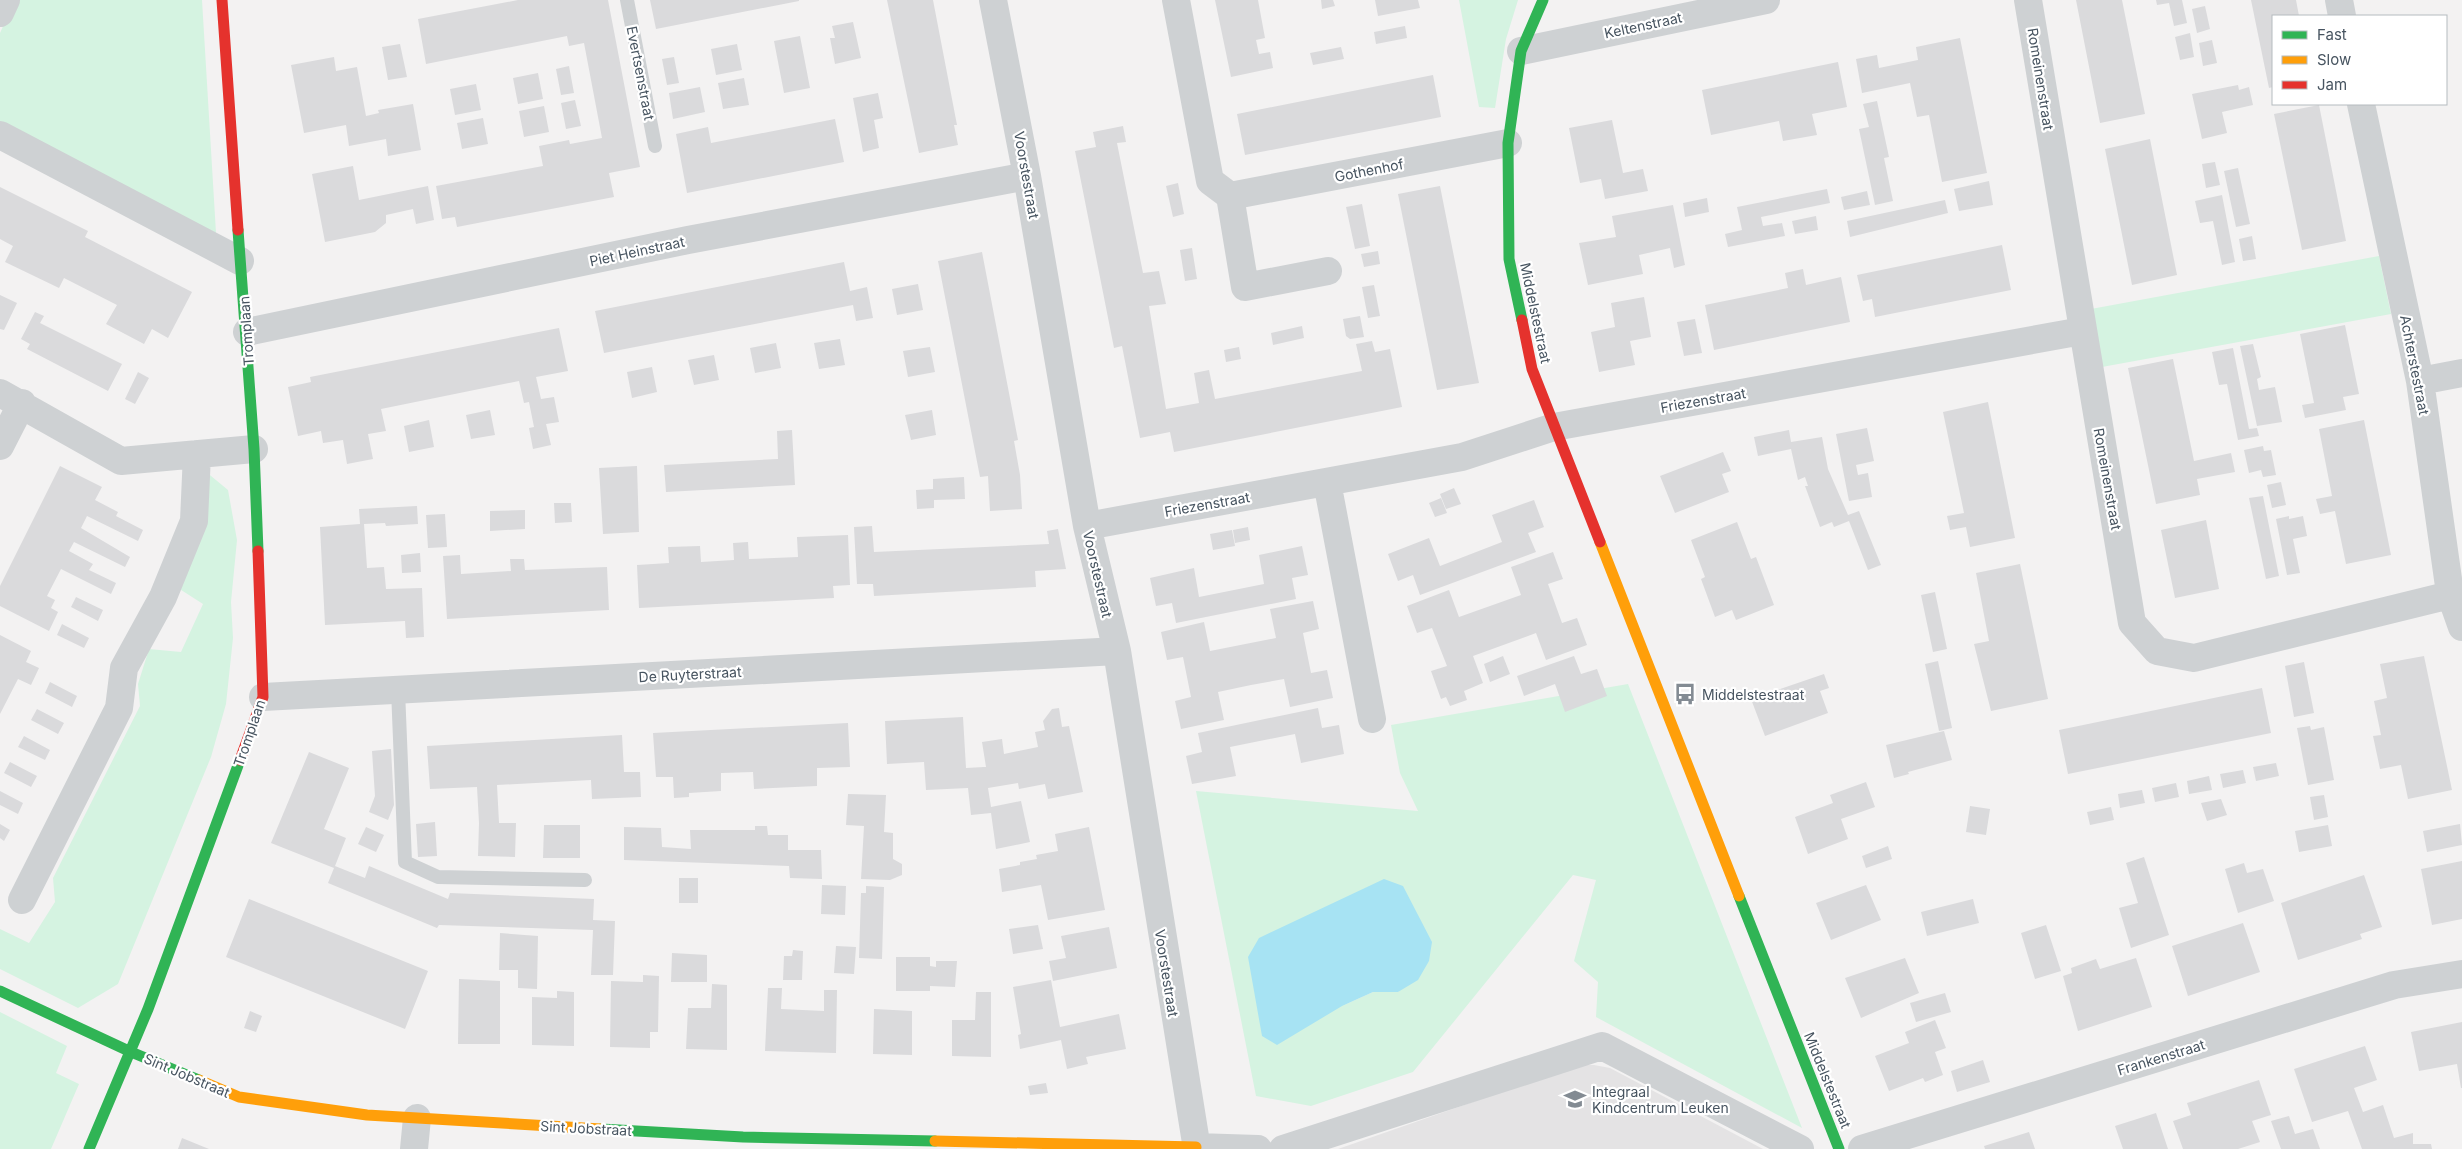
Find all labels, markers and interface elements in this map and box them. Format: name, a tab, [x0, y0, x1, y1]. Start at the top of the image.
street label: Keltenstraat	[1603, 8, 1684, 42]
legend	[2272, 15, 2447, 105]
street label: Evertsenstraat	[624, 25, 659, 122]
text: Fast	[2317, 25, 2347, 44]
street label: Romeinenstraat	[2025, 27, 2058, 132]
text: Slow	[2317, 50, 2351, 69]
text: Jam	[2317, 75, 2347, 94]
street label: Voorstestraat	[1011, 130, 1043, 220]
street label: Gothenhof	[1333, 155, 1405, 185]
street label: Piet Heinstraat	[588, 233, 687, 269]
street label: Middelstestraat	[1517, 261, 1555, 365]
street label: Tromplaan	[235, 296, 257, 366]
street label: Achterstestraat	[2397, 314, 2433, 417]
street label: Friezenstraat	[1659, 384, 1747, 416]
street label: Romeinenstraat	[2091, 427, 2125, 532]
street label: Friezenstraat	[1163, 488, 1251, 520]
street label: Voorstestraat	[1080, 529, 1116, 619]
street label: De Ruyterstraat	[638, 663, 742, 685]
bus stop icon: Middelstestraat	[1672, 681, 1698, 707]
place label: Middelstestraat	[1702, 686, 1805, 703]
street label: Tromplaan	[230, 697, 268, 769]
street label: Voorstestraat	[1152, 928, 1182, 1018]
street label: Middelstestraat	[1801, 1029, 1855, 1131]
street label: Frankenstraat	[2115, 1036, 2207, 1078]
street label: Sint Jobstraat	[141, 1049, 233, 1101]
place label: Integraal Kindcentrum Leuken	[1592, 1083, 1729, 1116]
school or university icon: Integraal Kindcentrum Leuken	[1562, 1086, 1588, 1112]
street label: Sint Jobstraat	[540, 1117, 633, 1139]

